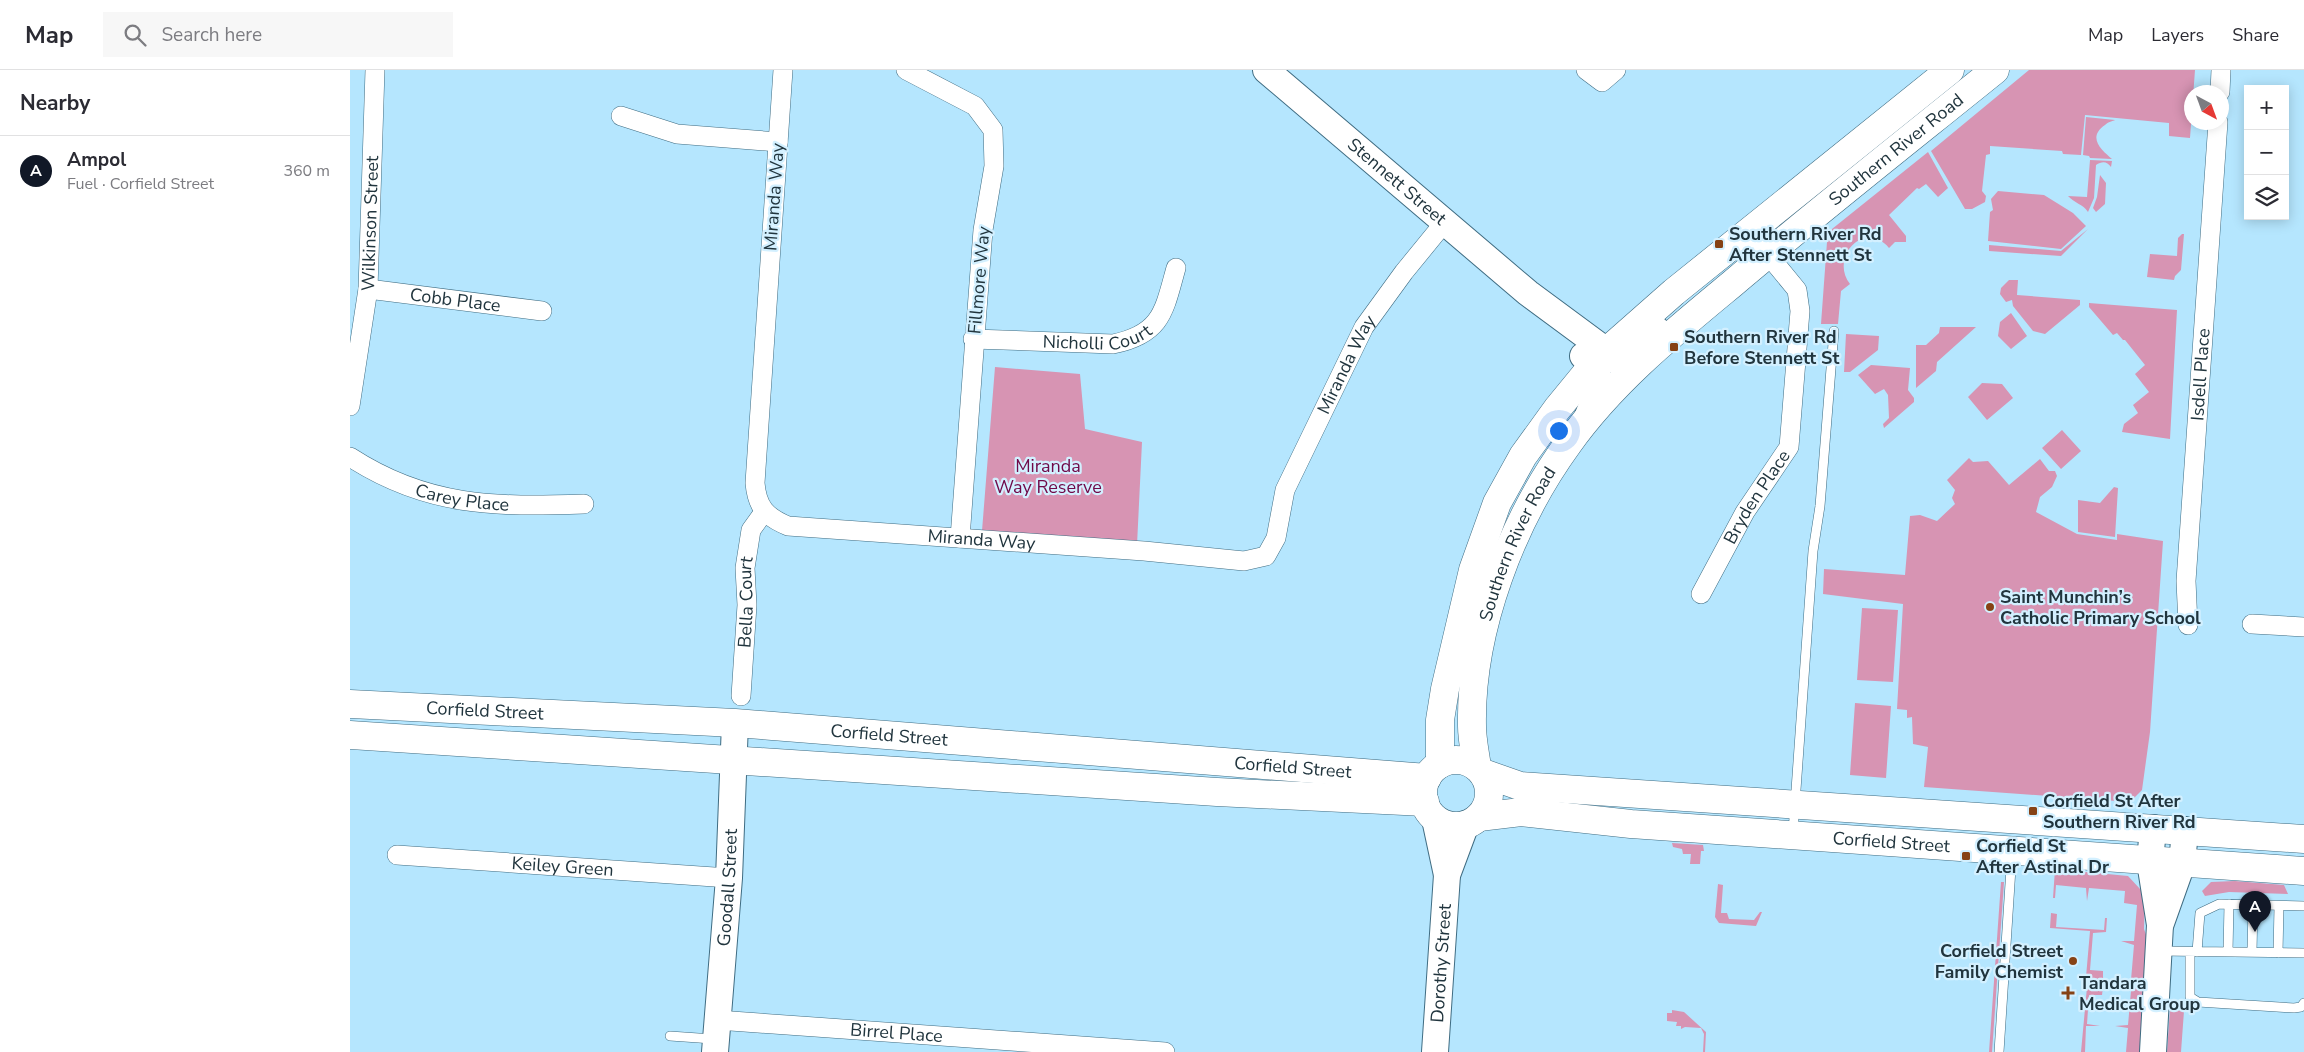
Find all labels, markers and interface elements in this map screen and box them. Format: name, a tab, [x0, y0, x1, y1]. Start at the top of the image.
search box	[103, 12, 453, 57]
text: Map	[25, 19, 73, 51]
icon: search	[121, 21, 149, 49]
text: Search here	[161, 22, 262, 48]
text: Map	[2088, 23, 2123, 47]
text: Layers	[2151, 23, 2204, 47]
text: Share	[2232, 23, 2279, 47]
north arrow	[2184, 85, 2229, 130]
map controls	[2244, 85, 2289, 220]
button: +	[2244, 85, 2289, 130]
street label: Southern River Road	[1824, 88, 1969, 211]
text: Nearby	[20, 89, 90, 117]
button: −	[2244, 130, 2289, 175]
street label: Stennett Street	[1342, 132, 1452, 231]
street label: Miranda Way	[758, 142, 790, 252]
text: Ampol	[67, 147, 126, 173]
street label: Wilkinson Street	[356, 155, 384, 292]
text: A	[30, 160, 42, 182]
text: 360 m	[283, 160, 330, 182]
text: Fuel · Corfield Street	[67, 173, 214, 195]
button: layers	[2244, 175, 2289, 220]
place label: Southern River Rd After Stennett St	[1729, 222, 1882, 267]
street label: Fillmore Way	[962, 224, 996, 335]
marker: Southern River Rd After Stennett St	[1713, 238, 1725, 250]
street label: Cobb Place	[409, 282, 502, 318]
street label: Miranda Way	[1312, 309, 1381, 418]
street label: Nicholli Court	[1042, 318, 1158, 357]
place label: Southern River Rd Before Stennett St	[1684, 325, 1839, 370]
street label: Isdell Place	[2185, 327, 2216, 422]
marker: Southern River Rd Before Stennett St	[1668, 341, 1680, 353]
your location	[1546, 418, 1572, 444]
street label: Bryden Place	[1718, 445, 1796, 548]
park label: Miranda Way Reserve	[994, 454, 1102, 499]
street label: Southern River Road	[1474, 462, 1561, 624]
street label: Carey Place	[412, 478, 510, 517]
street label: Miranda Way	[927, 524, 1037, 555]
street label: Bella Court	[732, 554, 759, 649]
place label: Saint Munchin’s Catholic Primary School	[2000, 585, 2201, 630]
marker: Saint Munchin’s Catholic Primary School	[1984, 601, 1996, 613]
street label: Corfield Street	[426, 696, 545, 726]
street label: Corfield Street	[829, 719, 949, 752]
street label: Corfield Street	[1233, 751, 1353, 784]
place label: Corfield St After Southern River Rd	[2043, 789, 2196, 834]
marker: Corfield St After Southern River Rd	[2027, 805, 2039, 817]
street label: Corfield Street	[1832, 826, 1952, 858]
street label: Goodall Street	[712, 828, 743, 947]
place label: Corfield St After Astinal Dr	[1976, 834, 2109, 879]
marker: Corfield St After Astinal Dr	[1960, 850, 1972, 862]
street label: Keiley Green	[511, 851, 614, 882]
pin: A	[2239, 891, 2271, 932]
street label: Dorothy Street	[1425, 902, 1457, 1023]
place label: Corfield Street Family Chemist	[1935, 939, 2063, 984]
marker: Corfield Street Family Chemist	[2067, 955, 2079, 967]
place label: Tandara Medical Group	[2079, 971, 2201, 1016]
marker: Tandara Medical Group	[2061, 986, 2075, 1000]
street label: Birrel Place	[849, 1018, 944, 1048]

